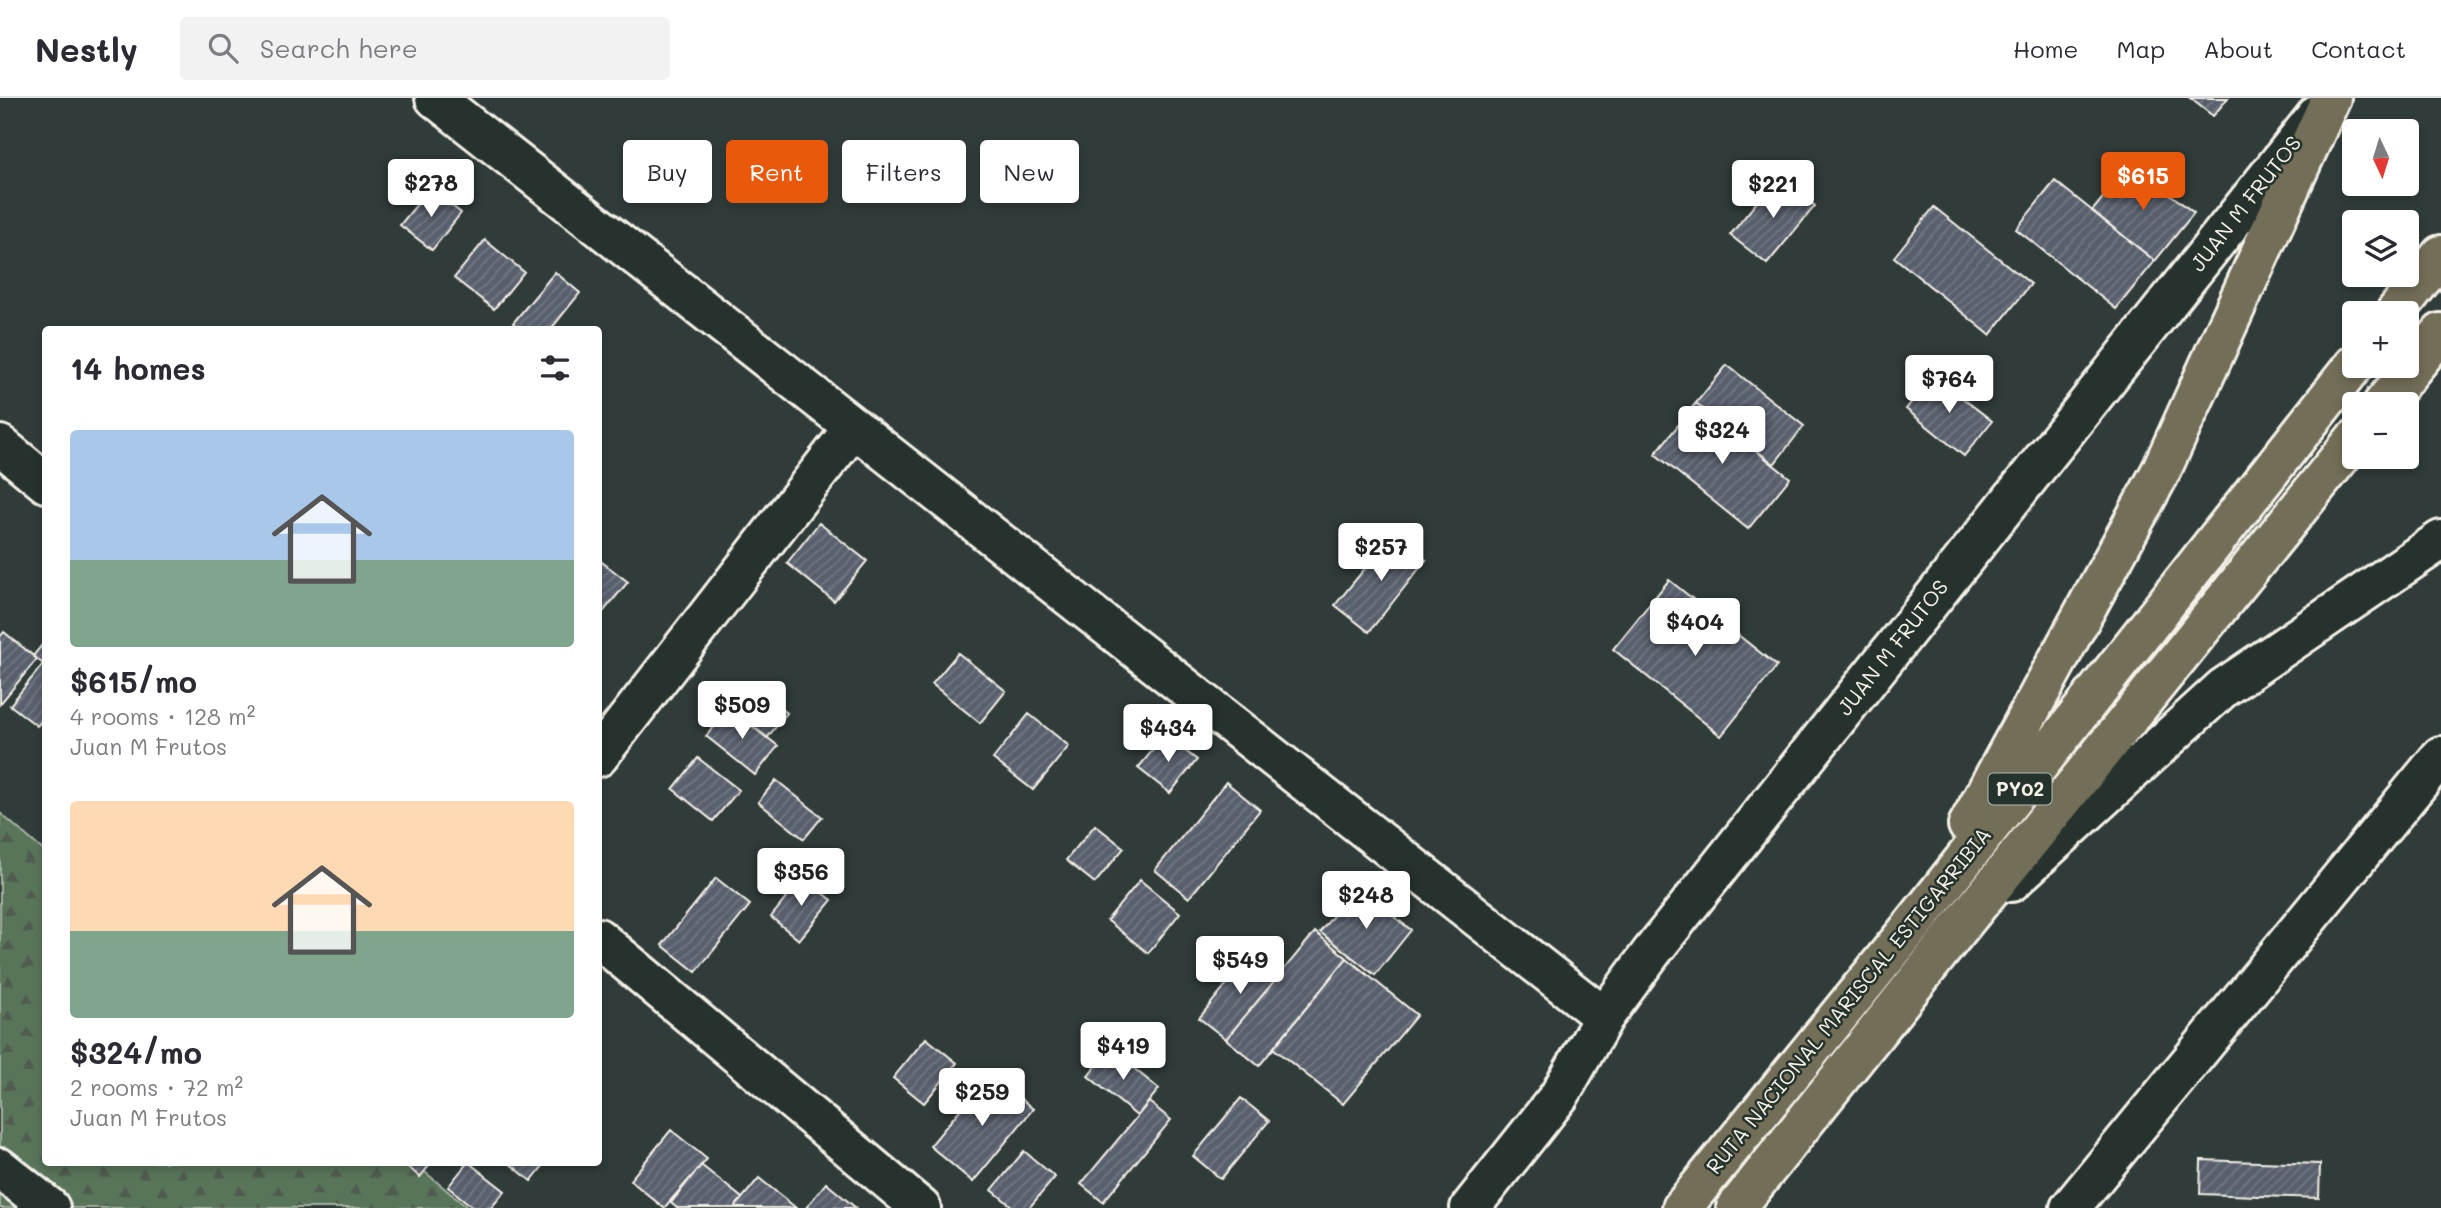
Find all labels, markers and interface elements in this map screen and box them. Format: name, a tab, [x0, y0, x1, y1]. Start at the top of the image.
search box	[180, 17, 670, 80]
text: Nestly	[35, 27, 138, 70]
icon: search	[204, 29, 242, 67]
text: Search here	[260, 31, 418, 65]
text: Home	[2013, 33, 2078, 64]
text: Map	[2116, 33, 2165, 64]
text: About	[2203, 33, 2273, 64]
text: Contact	[2311, 33, 2406, 64]
north arrow	[2342, 119, 2418, 196]
map controls	[2342, 119, 2419, 469]
street label: JUAN M FRUTOS	[2183, 130, 2306, 276]
chip: Buy	[623, 140, 712, 203]
chip: Rent	[726, 140, 828, 203]
chip: Filters	[842, 140, 966, 203]
chip: New	[980, 140, 1079, 203]
pin: $615	[2102, 152, 2184, 212]
pin: $278	[390, 159, 472, 219]
pin: $221	[1732, 160, 1814, 220]
text: $615	[2117, 160, 2169, 190]
text: $278	[404, 167, 458, 197]
text: $221	[1748, 168, 1798, 198]
button: layers	[2342, 210, 2419, 287]
button: +	[2342, 301, 2419, 378]
text: 14 homes	[70, 348, 206, 388]
icon: filters	[536, 349, 574, 387]
pin: $764	[1908, 356, 1990, 415]
text: $764	[1921, 363, 1977, 393]
button: −	[2342, 392, 2419, 469]
pin: $324	[1681, 406, 1763, 466]
text: $324	[1694, 414, 1750, 444]
icon: home	[259, 476, 385, 602]
pin: $257	[1340, 524, 1422, 583]
text: $257	[1354, 531, 1408, 561]
street label: JUAN M FRUTOS	[1830, 574, 1953, 720]
pin: $404	[1654, 598, 1736, 658]
text: $404	[1666, 606, 1724, 636]
text: $615/mo	[70, 661, 197, 701]
pin: $509	[701, 682, 783, 741]
text: $509	[714, 689, 770, 719]
text: 4 rooms · 128 m²	[70, 701, 255, 731]
pin: $434	[1127, 704, 1209, 764]
text: $434	[1139, 712, 1197, 742]
text: Juan M Frutos	[70, 731, 227, 761]
road number: PY02	[1988, 774, 2052, 804]
street label: RUTA NACIONAL MARISCAL ESTIGARRIBIA	[1699, 821, 1996, 1179]
icon: home	[259, 847, 385, 973]
pin: $356	[760, 848, 842, 908]
text: $356	[773, 856, 829, 886]
pin: $248	[1325, 872, 1407, 931]
text: $248	[1338, 879, 1394, 909]
pin: $549	[1199, 936, 1281, 996]
text: $549	[1212, 944, 1268, 974]
pin: $419	[1082, 1023, 1164, 1082]
text: $419	[1097, 1030, 1149, 1060]
text: $324/mo	[70, 1032, 202, 1072]
pin: $259	[941, 1068, 1023, 1128]
text: 2 rooms · 72 m²	[70, 1072, 243, 1102]
text: $259	[955, 1076, 1009, 1106]
text: Juan M Frutos	[70, 1102, 227, 1132]

